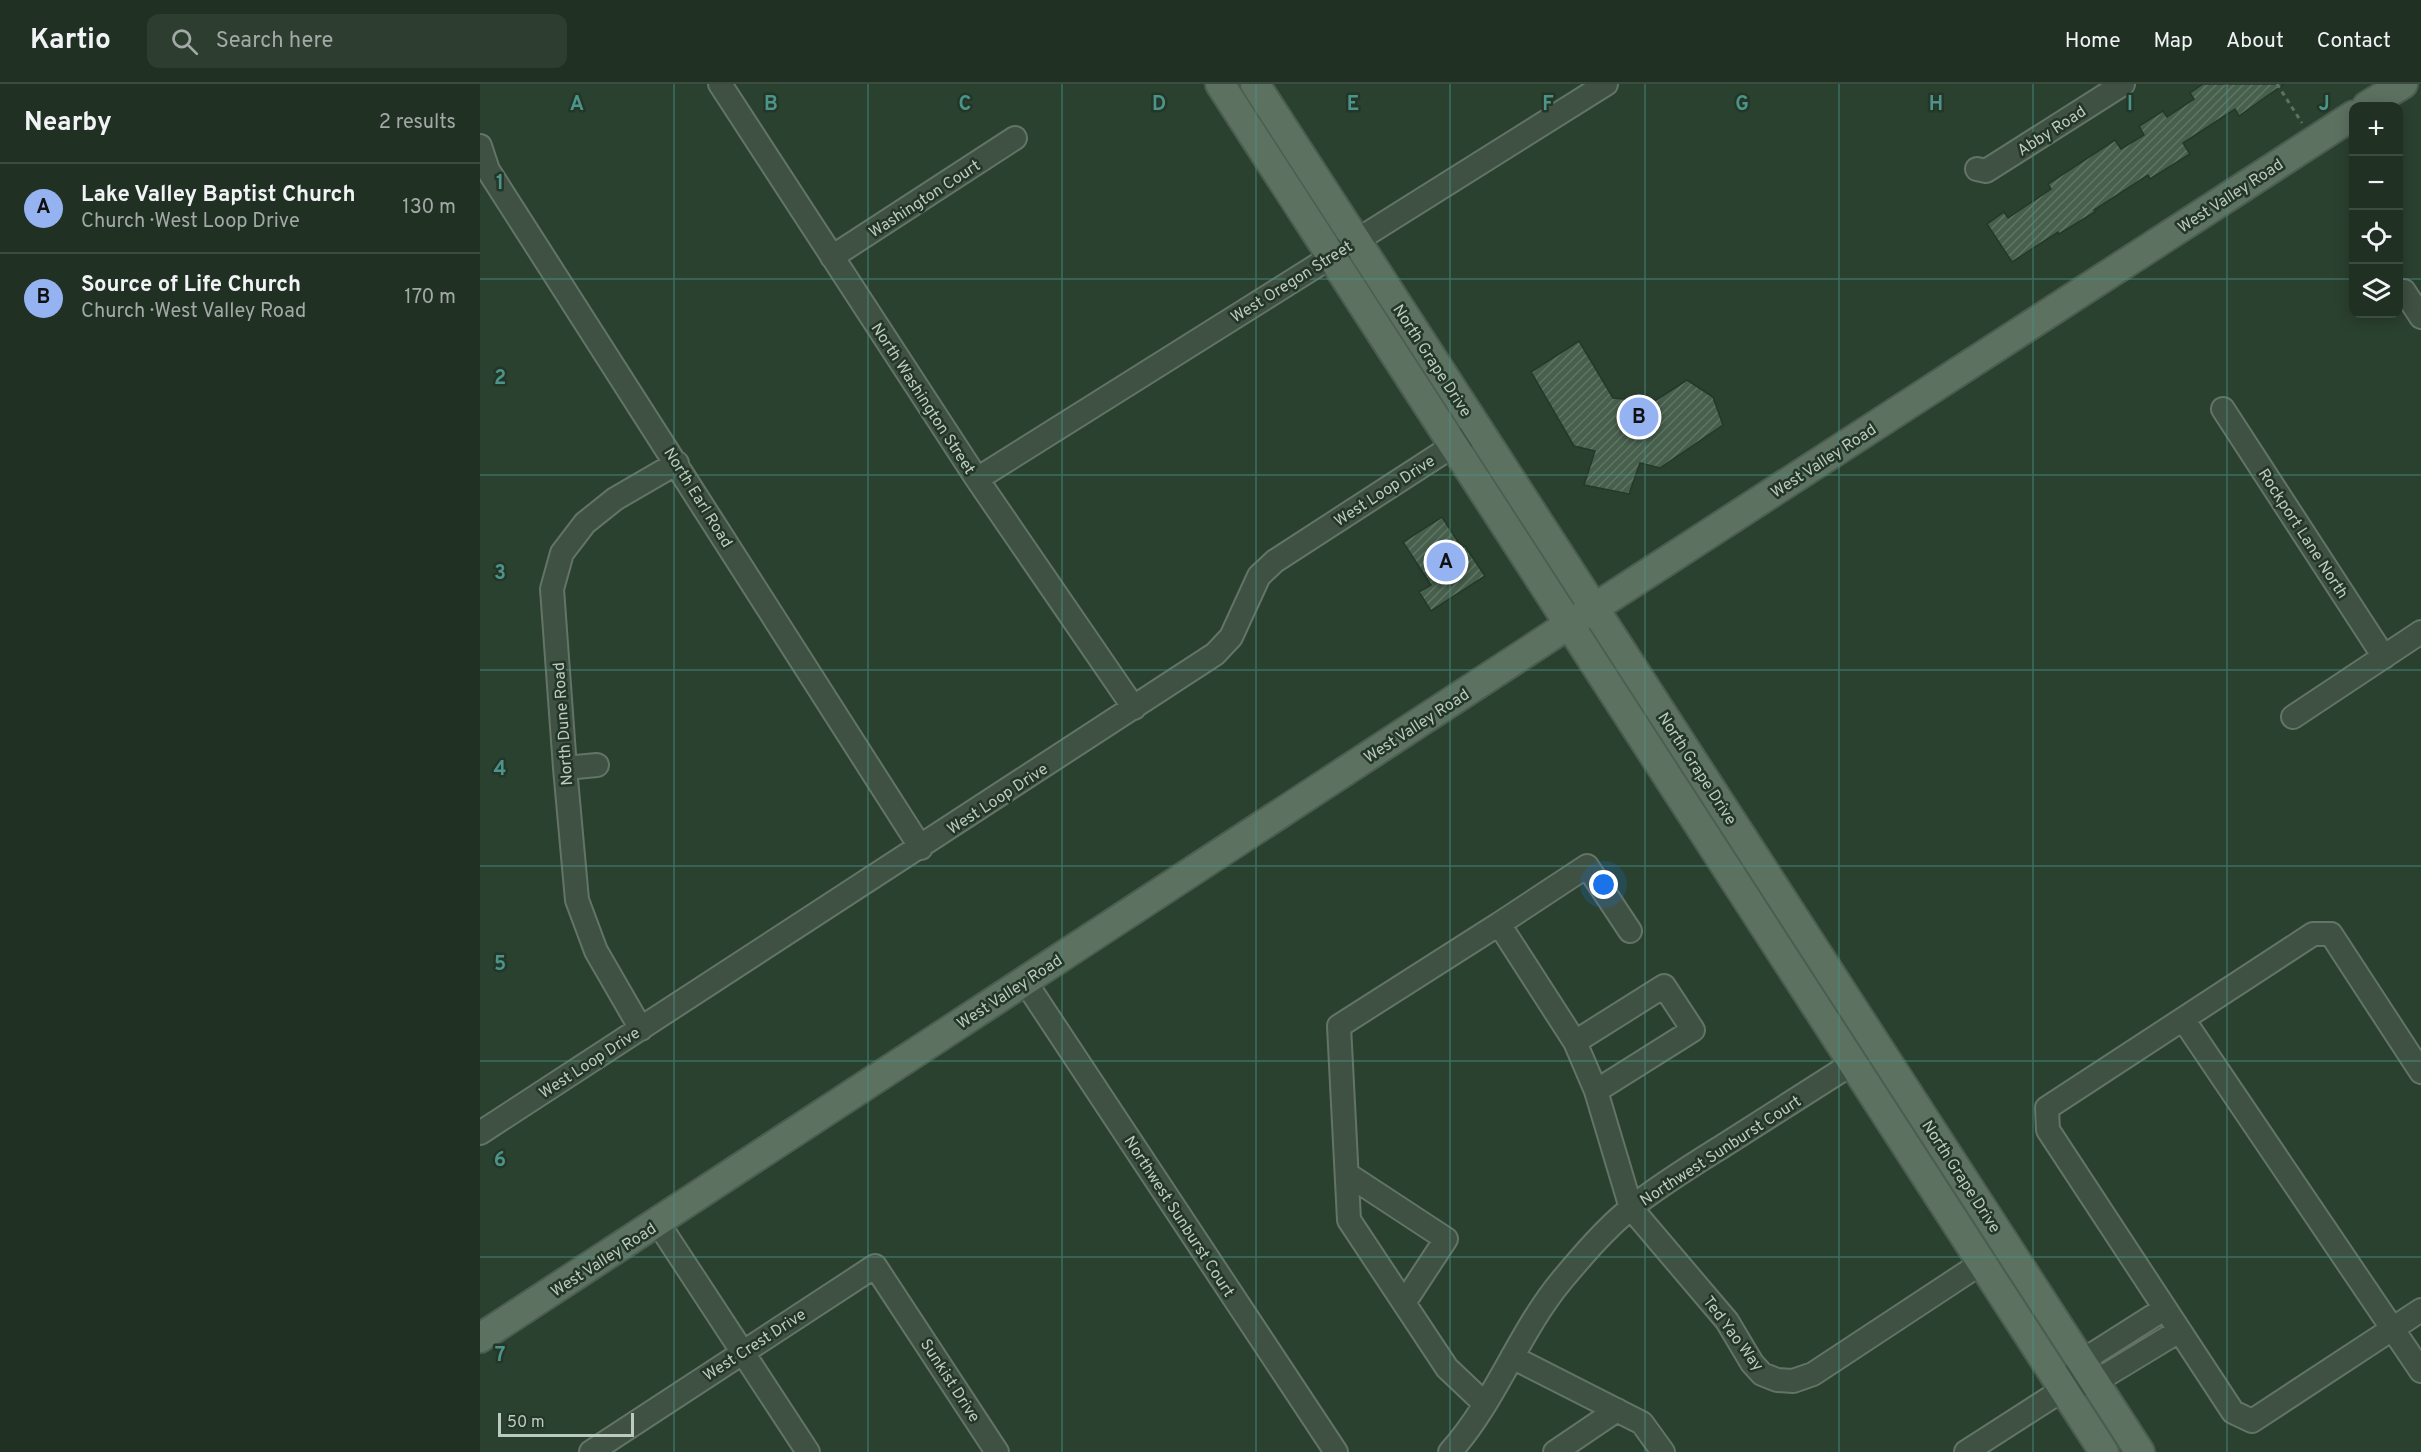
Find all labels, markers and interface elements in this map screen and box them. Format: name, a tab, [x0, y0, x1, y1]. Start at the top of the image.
search box	[147, 14, 567, 68]
text: Kartio	[30, 23, 111, 59]
icon: search	[168, 25, 201, 58]
text: Search here	[216, 28, 333, 55]
text: Home	[2065, 28, 2121, 55]
text: Map	[2154, 28, 2193, 55]
text: About	[2226, 28, 2284, 55]
text: Contact	[2317, 28, 2391, 55]
text: A	[570, 92, 584, 118]
text: B	[764, 92, 778, 118]
text: C	[959, 92, 971, 118]
text: D	[1152, 92, 1166, 118]
text: E	[1347, 92, 1359, 118]
text: F	[1542, 92, 1554, 118]
text: G	[1735, 92, 1749, 118]
text: H	[1929, 92, 1943, 118]
text: I	[2127, 92, 2133, 118]
text: J	[2318, 92, 2330, 118]
street label: Abby Road	[2014, 102, 2090, 161]
map controls	[2349, 102, 2403, 318]
button: +	[2349, 102, 2403, 156]
text: Nearby	[24, 107, 112, 140]
text: 2 results	[379, 110, 456, 136]
street label: West Valley Road	[2175, 155, 2288, 238]
street label: Washington Court	[866, 156, 985, 243]
button: −	[2349, 156, 2403, 210]
text: 1	[496, 171, 504, 197]
text: Lake Valley Baptist Church	[81, 182, 356, 209]
text: A	[36, 195, 51, 221]
text: 130 m	[402, 195, 456, 221]
text: Church · West Loop Drive	[81, 209, 300, 235]
button: locate	[2349, 210, 2403, 264]
street label: West Oregon Street	[1227, 237, 1357, 328]
button: layers	[2349, 264, 2403, 318]
text: Source of Life Church	[81, 272, 301, 299]
text: B	[37, 285, 50, 311]
text: 170 m	[404, 285, 456, 311]
text: Church · West Valley Road	[81, 299, 306, 325]
street label: North Grape Drive	[1387, 301, 1475, 421]
street label: North Washington Street	[866, 320, 979, 479]
text: 2	[494, 366, 506, 392]
pin: B	[1620, 394, 1658, 440]
street label: West Valley Road	[1768, 420, 1881, 503]
street label: North Earl Road	[659, 444, 736, 552]
street label: West Loop Drive	[1331, 452, 1439, 532]
street label: Rockport Lane North	[2253, 465, 2352, 603]
pin: A	[1426, 540, 1466, 584]
text: 3	[494, 561, 506, 587]
street label: North Dune Road	[550, 661, 578, 786]
street label: West Valley Road	[1361, 685, 1474, 768]
street label: North Grape Drive	[1652, 709, 1740, 829]
text: 4	[494, 757, 506, 783]
street label: West Loop Drive	[944, 760, 1052, 840]
your location	[1589, 870, 1618, 899]
street label: West Valley Road	[954, 951, 1067, 1034]
text: 5	[494, 952, 506, 978]
street label: West Loop Drive	[536, 1024, 644, 1104]
street label: Northwest Sunburst Court	[1637, 1092, 1805, 1211]
street label: North Grape Drive	[1916, 1117, 2004, 1237]
street label: Northwest Sunburst Court	[1119, 1133, 1238, 1301]
text: 6	[494, 1148, 506, 1174]
street label: West Valley Road	[548, 1219, 661, 1302]
street label: Ted Yao Way	[1698, 1293, 1767, 1376]
street label: West Crest Drive	[700, 1305, 810, 1386]
street label: Sunkist Drive	[915, 1336, 984, 1427]
text: 7	[495, 1343, 505, 1369]
scale bar	[498, 1410, 634, 1438]
text: 50 m	[507, 1413, 545, 1433]

